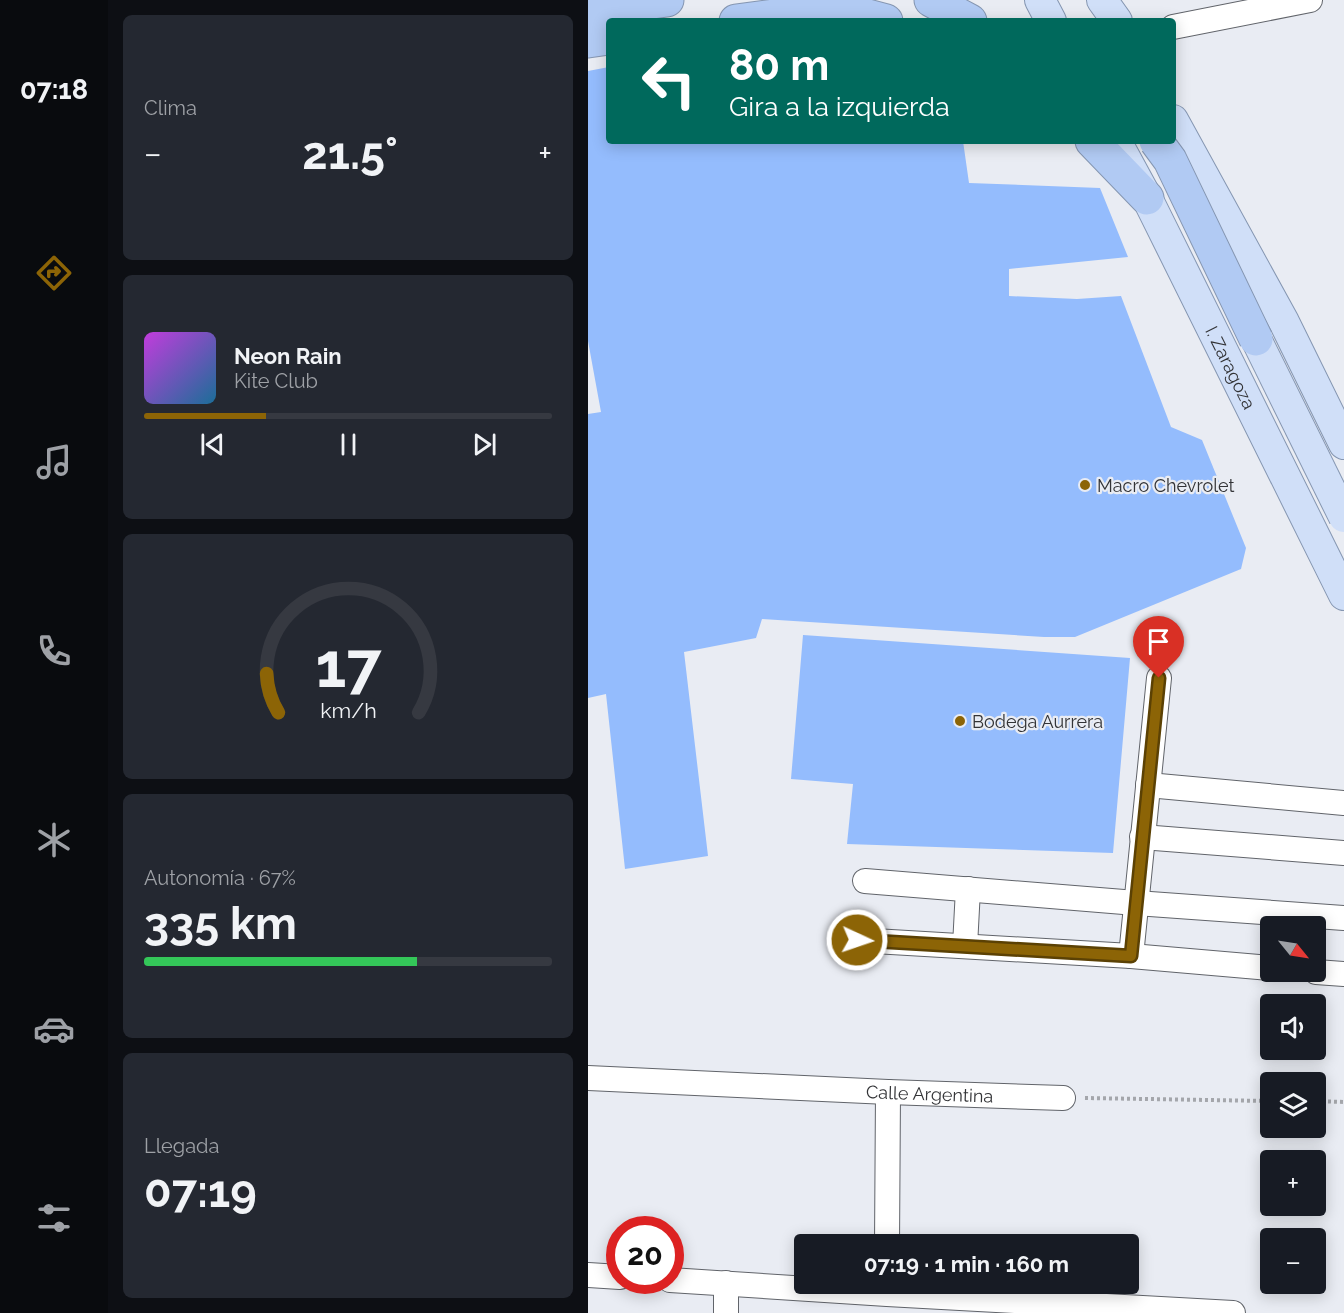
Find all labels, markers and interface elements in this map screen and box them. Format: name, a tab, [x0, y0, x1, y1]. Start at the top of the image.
text: 80 m	[729, 41, 829, 90]
icon: left	[630, 42, 708, 120]
text: 07:18	[20, 74, 88, 105]
text: Gira a la izquierda	[729, 91, 950, 122]
text: Clima	[144, 96, 197, 120]
text: 21.5°	[302, 127, 398, 180]
text: −	[144, 134, 162, 173]
text: +	[538, 134, 552, 173]
icon: directions	[33, 252, 75, 294]
street label: I. Zaragoza	[1202, 322, 1260, 412]
text: Neon Rain	[234, 343, 342, 369]
text: Kite Club	[234, 369, 318, 393]
icon: previous	[196, 428, 229, 461]
icon: pause	[332, 428, 365, 461]
icon: next	[468, 428, 501, 461]
icon: music	[33, 441, 75, 483]
place label: Macro Chevrolet	[1097, 475, 1235, 496]
marker: Macro Chevrolet	[1078, 478, 1092, 492]
pin	[1133, 616, 1184, 678]
icon: arrive	[1142, 625, 1175, 658]
text: 17	[315, 629, 382, 703]
icon: phone	[33, 630, 75, 672]
text: km/h	[320, 699, 376, 724]
place label: Bodega Aurrera	[972, 711, 1103, 732]
marker: Bodega Aurrera	[953, 714, 967, 728]
icon: climate	[33, 819, 75, 861]
text: Autonomía · 67%	[144, 866, 296, 890]
text: 335 km	[144, 897, 297, 950]
position arrow	[825, 908, 889, 972]
north arrow	[1260, 916, 1326, 982]
map controls	[1260, 916, 1326, 1294]
button: sound	[1260, 994, 1326, 1060]
icon: car	[33, 1008, 75, 1050]
button: layers	[1260, 1072, 1326, 1138]
street label: Calle Argentina	[866, 1080, 994, 1106]
text: Llegada	[144, 1134, 219, 1158]
button: +	[1260, 1150, 1326, 1216]
text: 07:19	[144, 1165, 257, 1218]
icon: filters	[33, 1197, 75, 1239]
speed limit sign: 20	[606, 1216, 684, 1294]
button: −	[1260, 1228, 1326, 1294]
text: 07:19 · 1 min · 160 m	[864, 1251, 1069, 1277]

